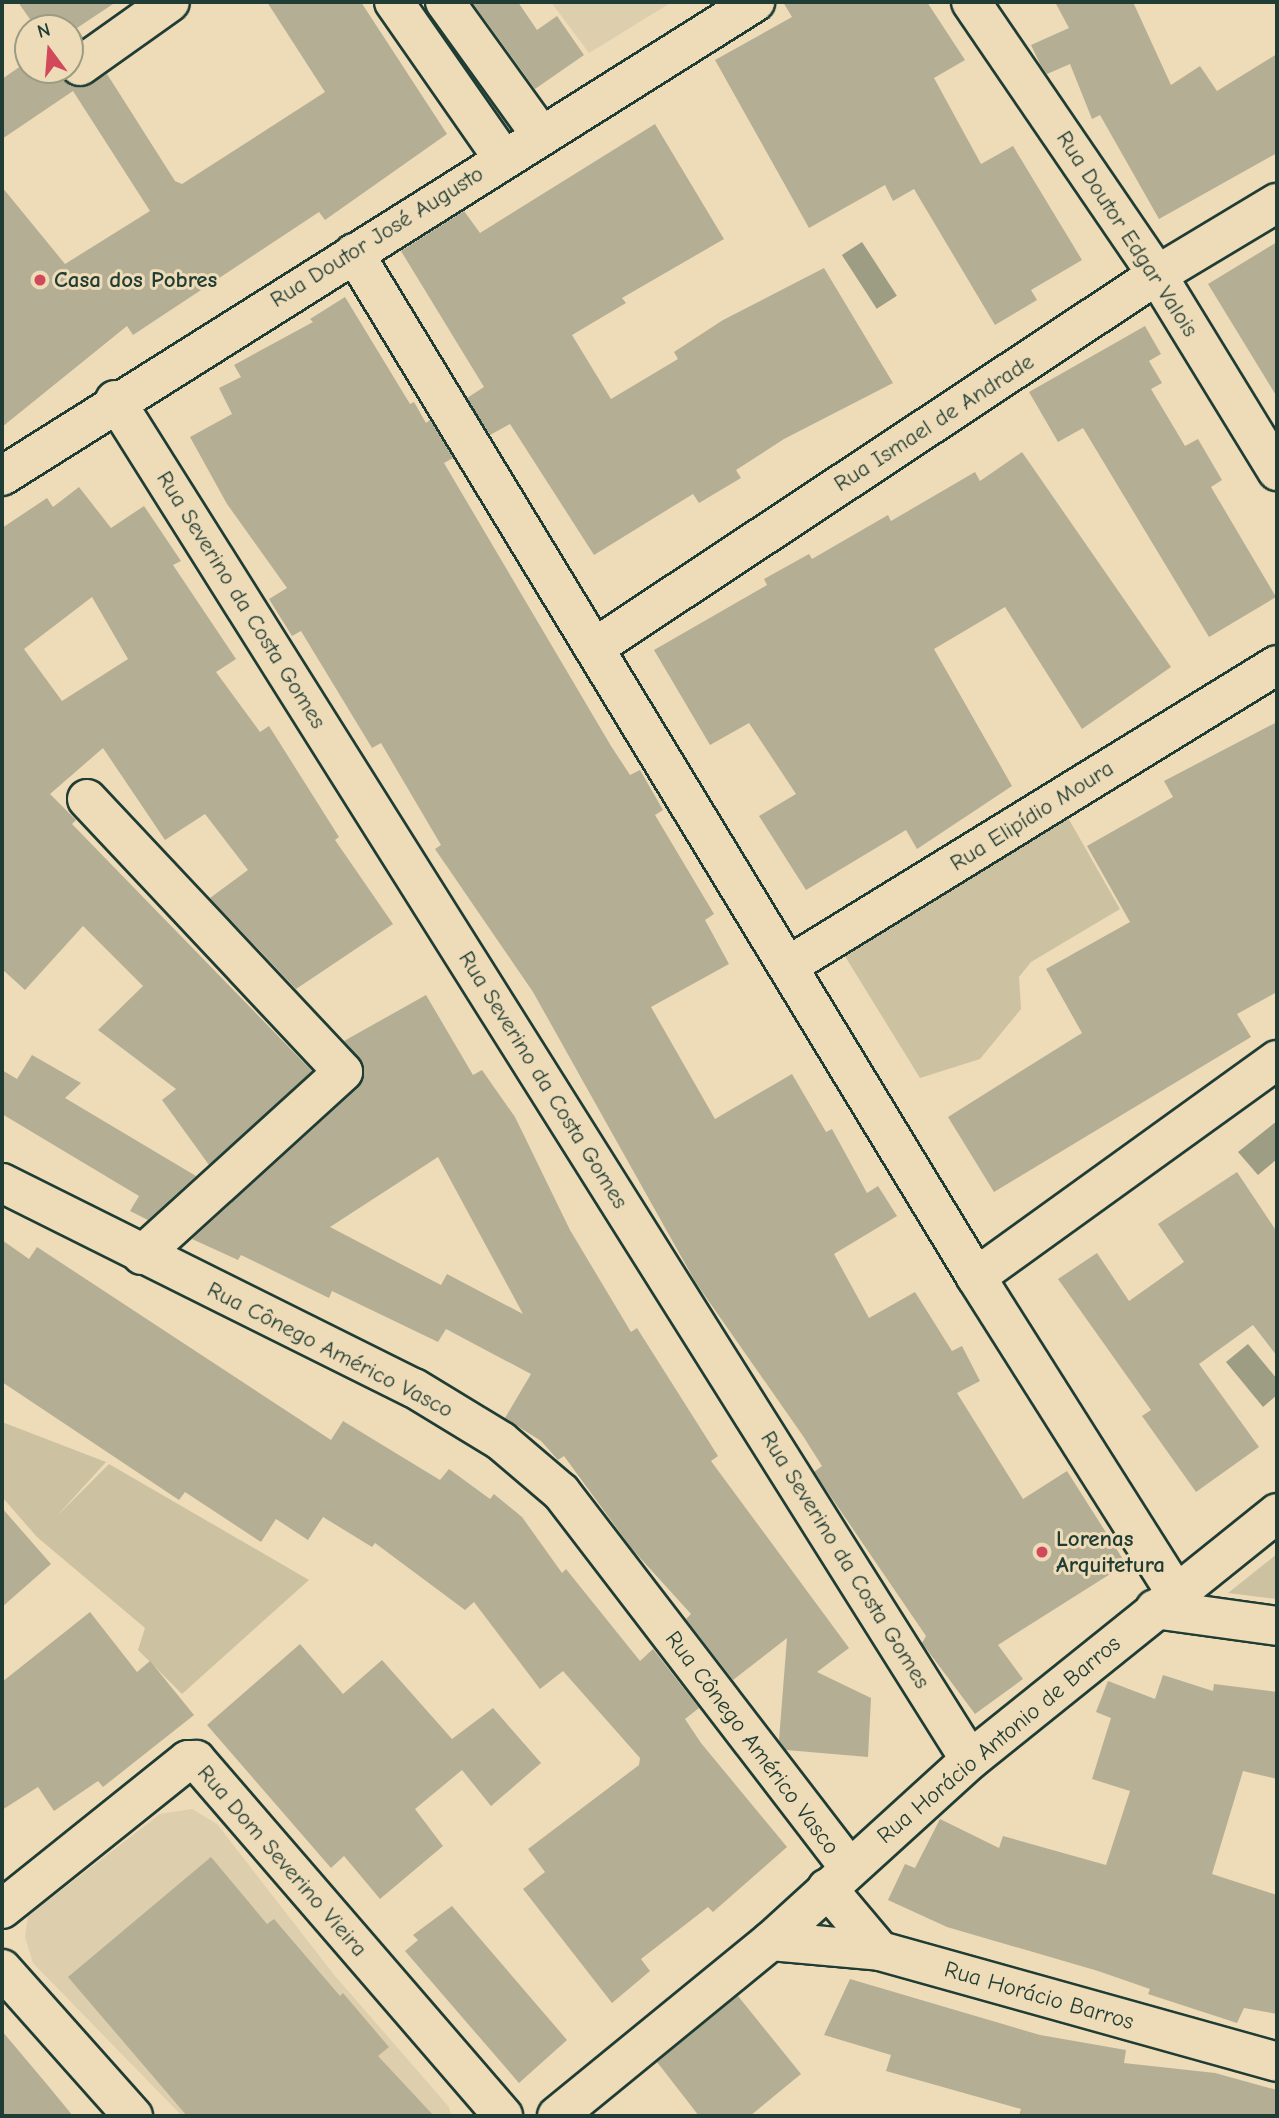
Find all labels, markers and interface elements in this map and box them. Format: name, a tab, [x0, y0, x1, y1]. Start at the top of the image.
north arrow	[14, 14, 84, 84]
text: N	[35, 18, 53, 43]
street label: Rua Doutor Edgar Valois	[1050, 126, 1204, 342]
street label: Rua Doutor José Augusto	[265, 160, 489, 314]
place label: Casa dos Pobres	[54, 266, 217, 294]
marker: Casa dos Pobres	[32, 272, 48, 288]
street label: Rua Ismael de Andrade	[829, 348, 1039, 498]
street label: Rua Severino da Costa Gomes	[150, 466, 332, 734]
street label: Rua Elipídio Moura	[945, 755, 1119, 877]
street label: Rua Severino da Costa Gomes	[452, 946, 634, 1214]
street label: Rua Cônego Américo Vasco	[202, 1276, 458, 1424]
street label: Rua Severino da Costa Gomes	[754, 1426, 936, 1694]
place label: Lorenas Arquitetura	[1056, 1525, 1165, 1579]
marker: Lorenas Arquitetura	[1034, 1544, 1050, 1560]
street label: Rua Cônego Américo Vasco	[659, 1626, 845, 1860]
street label: Rua Horácio Antonio de Barros	[872, 1630, 1126, 1850]
street label: Rua Dom Severino Vieira	[191, 1759, 373, 1963]
street label: Rua Horácio Barros	[941, 1956, 1137, 2036]

